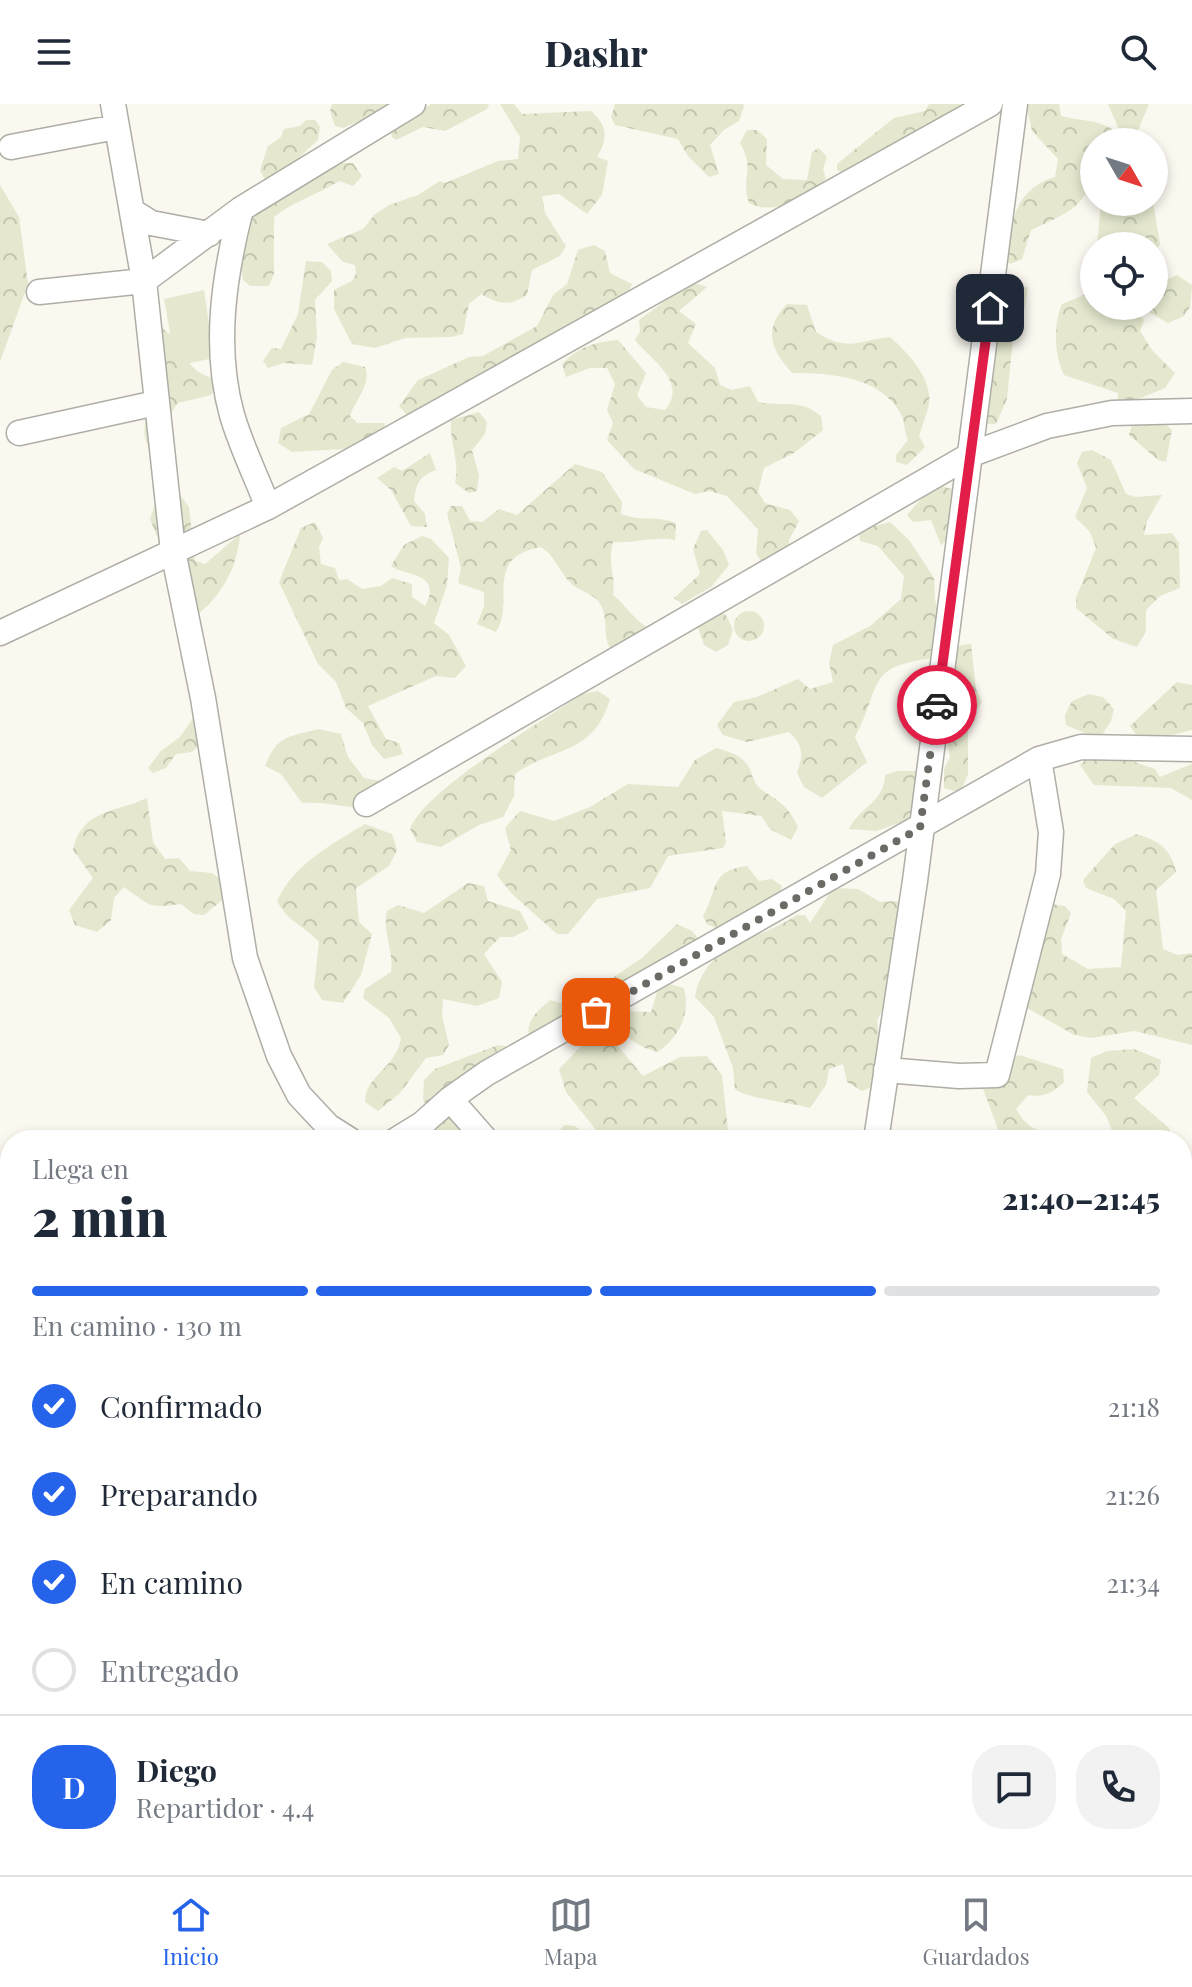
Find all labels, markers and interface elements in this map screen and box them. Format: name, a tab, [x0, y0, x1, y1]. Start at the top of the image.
text: Dashr	[544, 28, 648, 76]
icon: menu	[32, 30, 76, 74]
icon: search	[1116, 30, 1160, 74]
north arrow	[1080, 128, 1168, 216]
map controls	[1080, 128, 1168, 320]
button: locate	[1080, 232, 1168, 320]
pin	[956, 274, 1024, 342]
icon: home	[968, 286, 1012, 330]
courier	[897, 665, 977, 745]
icon: car	[915, 683, 959, 727]
pin	[562, 978, 630, 1046]
icon: bag	[574, 990, 618, 1034]
text: Llega en	[32, 1151, 129, 1186]
text: 21:40–21:45	[1002, 1178, 1160, 1218]
text: 2 min	[32, 1181, 167, 1250]
text: En camino · 130 m	[32, 1308, 242, 1343]
icon: check	[32, 1384, 76, 1428]
text: Confirmado	[100, 1386, 262, 1426]
text: 21:18	[1108, 1389, 1160, 1424]
icon: check	[32, 1472, 76, 1516]
text: Preparando	[100, 1474, 258, 1514]
text: 21:26	[1105, 1477, 1160, 1512]
icon: check	[32, 1560, 76, 1604]
text: En camino	[100, 1562, 243, 1602]
text: 21:34	[1106, 1565, 1160, 1600]
text: Entregado	[100, 1650, 239, 1690]
button: chat	[972, 1745, 1056, 1829]
button: phone	[1076, 1745, 1160, 1829]
text: Diego	[136, 1750, 217, 1790]
text: D	[62, 1767, 86, 1807]
text: Repartidor · 4.4	[136, 1790, 314, 1825]
tab: Inicio	[163, 1893, 219, 1971]
tab: Mapa	[544, 1893, 598, 1971]
tab: Guardados	[923, 1893, 1029, 1971]

